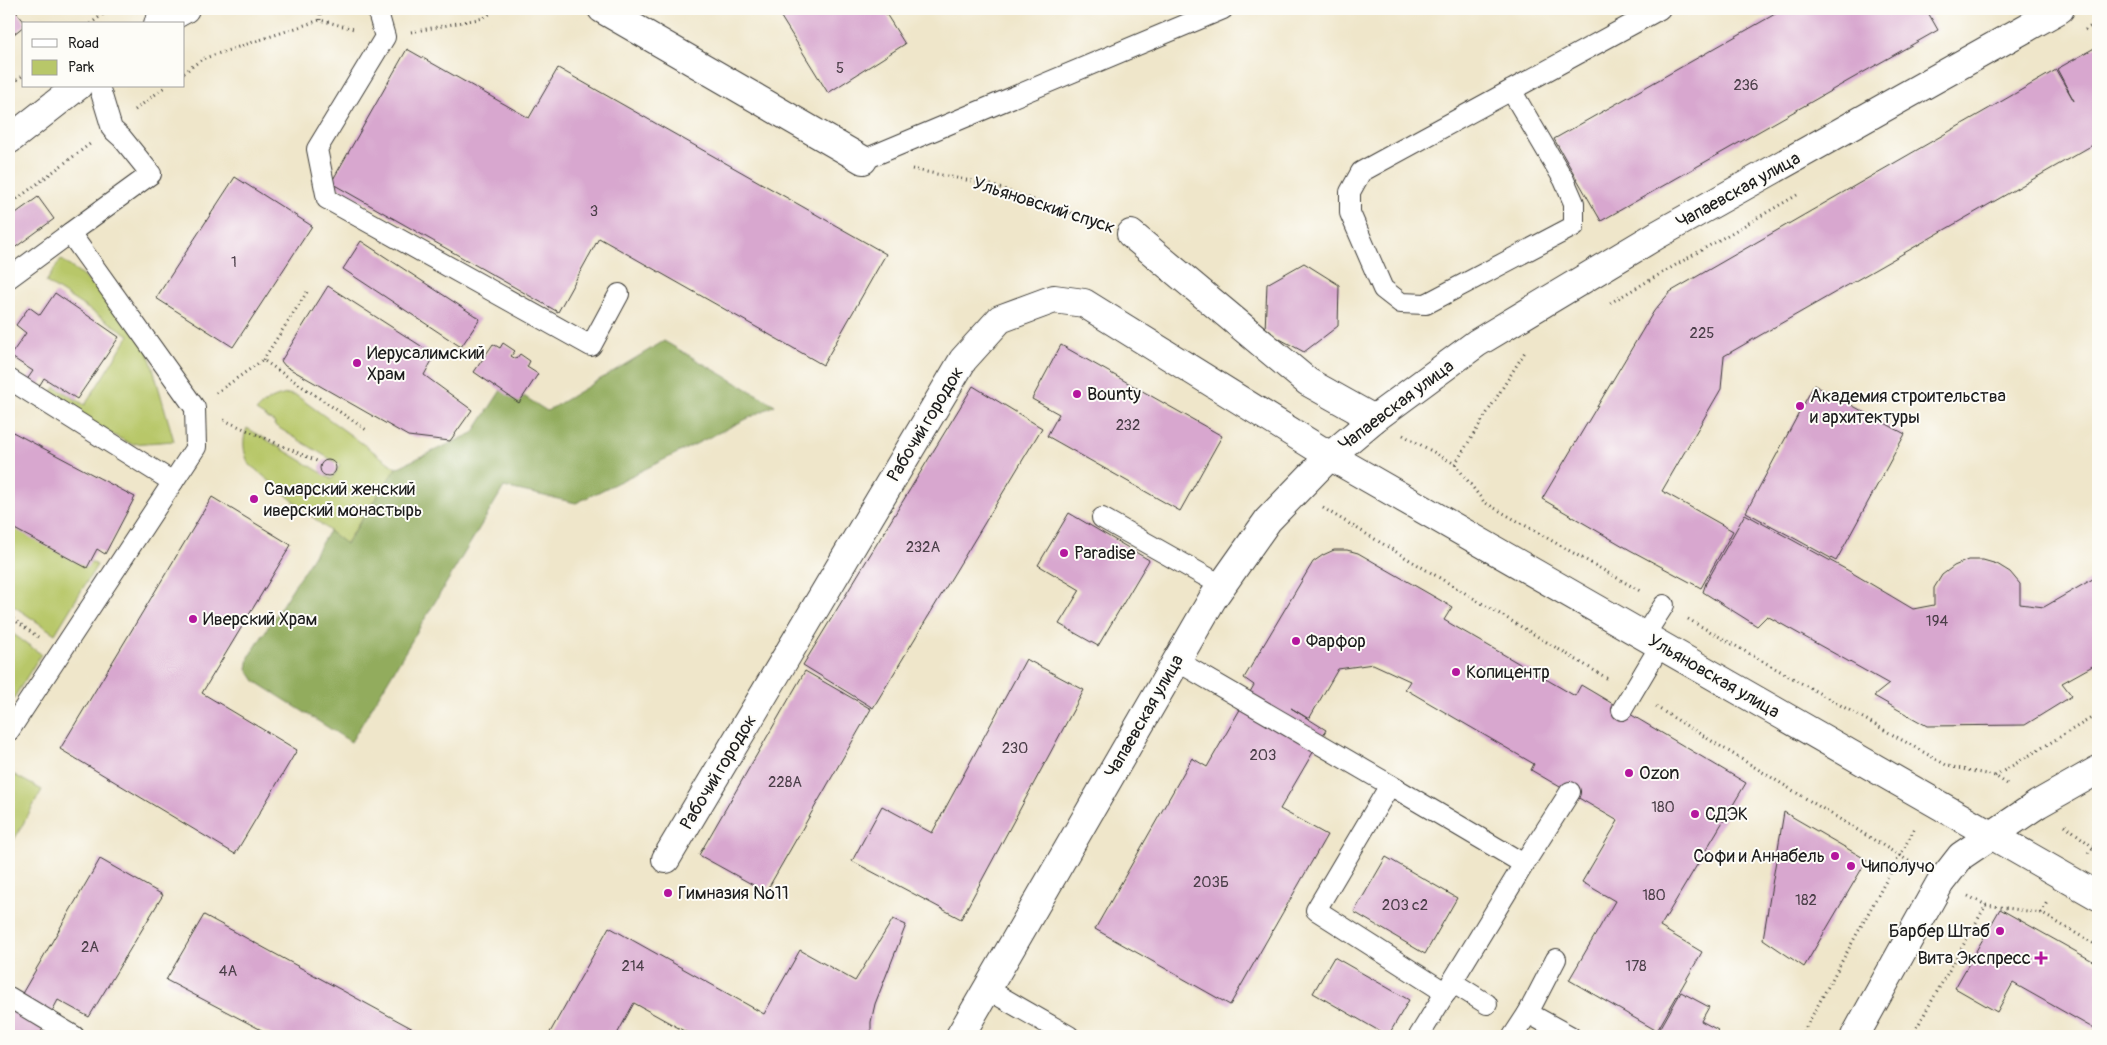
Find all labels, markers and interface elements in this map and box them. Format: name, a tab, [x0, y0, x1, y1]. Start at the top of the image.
legend	[22, 22, 185, 88]
text: Road	[68, 34, 99, 53]
text: Park	[68, 58, 95, 77]
house number: 5	[836, 59, 844, 78]
house number: 236	[1733, 76, 1759, 95]
street label: Чапаевская улица	[1672, 147, 1804, 234]
street label: Ульяновский спуск	[970, 172, 1118, 239]
house number: 3	[590, 202, 598, 221]
house number: 1	[231, 253, 237, 272]
house number: 225	[1690, 324, 1714, 343]
place label: Иерусалимский Храм	[367, 342, 485, 386]
street label: Чапаевская улица	[1334, 355, 1458, 456]
marker: Иерусалимский Храм	[351, 357, 363, 369]
street label: Рабочий городок	[882, 363, 969, 486]
place label: Bounty	[1087, 383, 1141, 406]
place label: Академия строительства и архитектуры	[1810, 385, 2006, 429]
marker: Bounty	[1071, 388, 1083, 400]
marker: Академия строительства и архитектуры	[1794, 400, 1806, 412]
house number: 232	[1116, 416, 1140, 435]
place label: Самарский женский иверский монастырь	[264, 478, 422, 522]
marker: Самарский женский иверский монастырь	[248, 493, 260, 505]
house number: 232А	[906, 538, 940, 557]
place label: Paradise	[1074, 542, 1135, 565]
marker: Paradise	[1058, 547, 1070, 559]
place label: Иверский Храм	[203, 608, 317, 631]
house number: 194	[1926, 612, 1948, 631]
marker: Иверский Храм	[187, 613, 199, 625]
street label: Ульяновская улица	[1644, 629, 1784, 724]
place label: Фарфор	[1306, 630, 1366, 653]
marker: Фарфор	[1290, 635, 1302, 647]
street label: Чапаевская улица	[1100, 651, 1189, 782]
place label: Копицентр	[1466, 661, 1550, 684]
marker: Копицентр	[1450, 666, 1462, 678]
street label: Рабочий городок	[675, 711, 762, 834]
house number: 230	[1002, 739, 1028, 758]
house number: 203	[1249, 746, 1277, 765]
place label: Ozon	[1639, 762, 1679, 785]
marker: Ozon	[1623, 767, 1635, 779]
house number: 228А	[768, 773, 802, 792]
house number: 180	[1651, 798, 1675, 817]
place label: СДЭК	[1705, 803, 1748, 826]
marker: СДЭК	[1689, 808, 1701, 820]
place label: Софи и Аннабель	[1693, 845, 1825, 868]
marker: Софи и Аннабель	[1829, 850, 1841, 862]
place label: Чиполучо	[1861, 855, 1935, 878]
marker: Чиполучо	[1845, 860, 1857, 872]
house number: 203Б	[1193, 873, 1229, 892]
place label: Гимназия №11	[678, 882, 789, 905]
house number: 180	[1642, 886, 1666, 905]
marker: Гимназия №11	[662, 887, 674, 899]
house number: 182	[1795, 891, 1817, 910]
house number: 203 с2	[1382, 896, 1428, 915]
place label: Барбер Штаб	[1889, 920, 1990, 943]
marker: Барбер Штаб	[1994, 925, 2006, 937]
house number: 2А	[81, 938, 99, 957]
place label: Вита Экспресс	[1917, 947, 2031, 970]
marker: Вита Экспресс	[2035, 952, 2047, 964]
house number: 214	[622, 957, 645, 976]
house number: 178	[1625, 957, 1647, 976]
house number: 4А	[219, 962, 237, 981]

